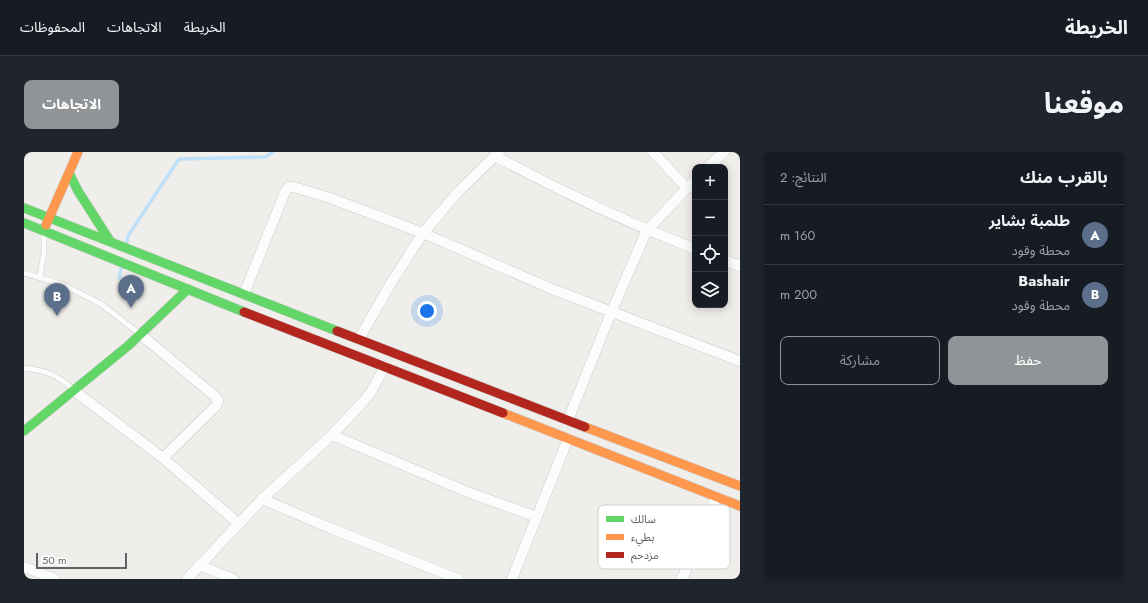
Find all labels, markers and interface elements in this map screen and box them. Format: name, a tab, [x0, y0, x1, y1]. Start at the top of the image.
text: الخريطة	[1065, 14, 1128, 41]
text: المحفوظات	[20, 17, 85, 37]
text: الاتجاهات	[107, 17, 162, 37]
text: الخريطة	[184, 17, 226, 37]
button: الاتجاهات	[24, 80, 119, 129]
text: موقعنا	[1044, 83, 1124, 124]
map controls	[692, 164, 728, 308]
button: +	[692, 164, 728, 200]
text: بالقرب منك	[1020, 165, 1108, 189]
text: النتائج: 2	[780, 168, 827, 187]
button: −	[692, 200, 728, 236]
text: طلمبة بشاير	[989, 210, 1070, 232]
text: 160 m	[780, 226, 815, 245]
text: A	[1090, 226, 1100, 245]
button: locate	[692, 236, 728, 272]
text: محطة وقود	[1011, 241, 1070, 260]
text: Bashair	[1018, 270, 1070, 292]
button: layers	[692, 272, 728, 308]
pin: A	[118, 275, 144, 308]
pin: B	[44, 283, 70, 316]
text: 200 m	[780, 285, 817, 304]
text: B	[1091, 285, 1099, 304]
text: محطة وقود	[1011, 296, 1070, 315]
your location	[417, 301, 437, 321]
button: مشاركة	[780, 336, 940, 385]
button: حفظ	[948, 336, 1108, 385]
legend	[598, 505, 730, 569]
text: سالك	[631, 511, 656, 527]
text: بطيء	[631, 529, 654, 547]
text: مزدحم	[631, 547, 659, 564]
scale bar	[36, 551, 127, 570]
text: 50 m	[42, 552, 67, 568]

